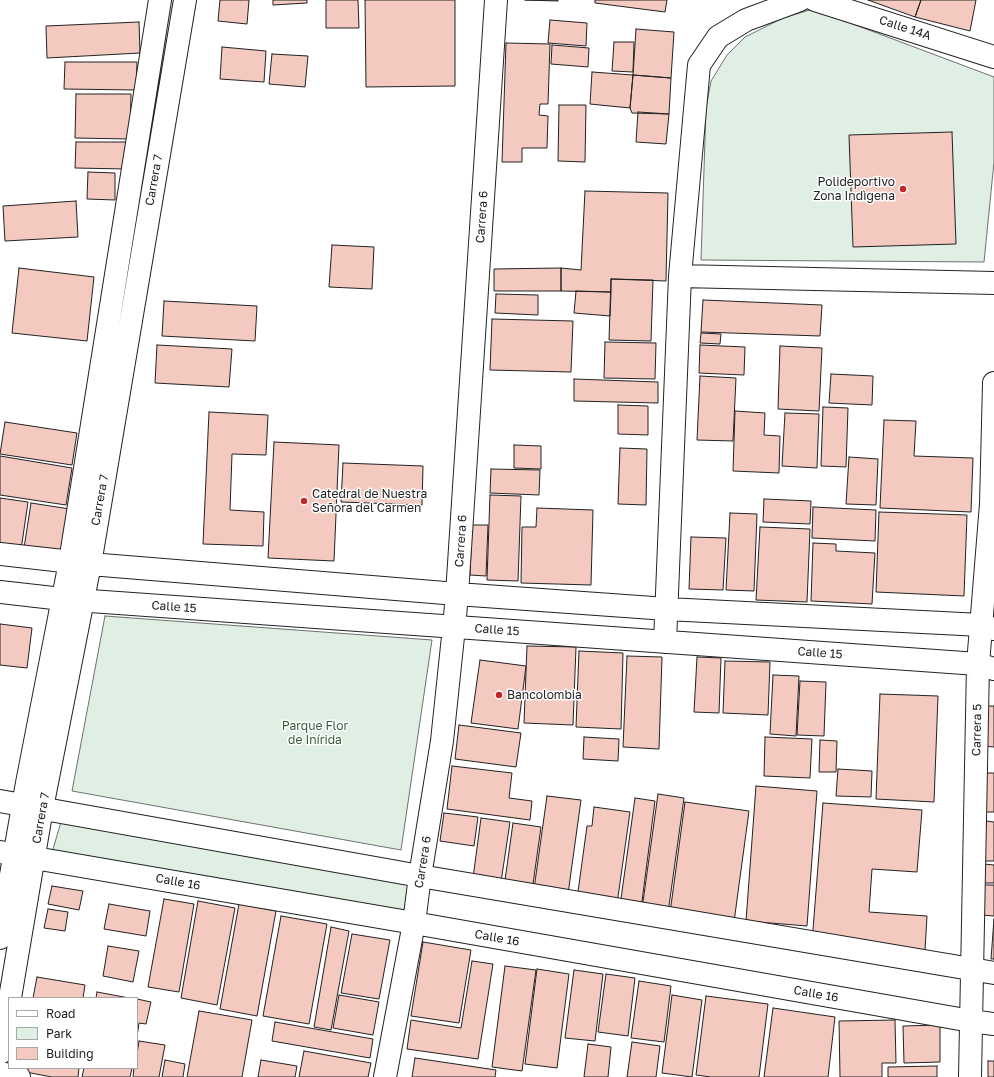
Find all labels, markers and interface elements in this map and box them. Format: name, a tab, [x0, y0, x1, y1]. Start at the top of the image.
street label: Calle 14A	[877, 13, 933, 43]
street label: Carrera 7	[142, 153, 166, 207]
place label: Polideportivo Zona Indìgena	[813, 175, 895, 203]
marker: Polideportivo Zona Indìgena	[898, 184, 908, 194]
street label: Carrera 6	[473, 190, 491, 244]
street label: Carrera 7	[88, 473, 112, 527]
place label: Catedral de Nuestra Señora del Carmen	[312, 487, 427, 515]
marker: Catedral de Nuestra Señora del Carmen	[299, 496, 309, 506]
street label: Carrera 6	[452, 514, 470, 568]
street label: Calle 15	[151, 598, 197, 616]
street label: Calle 15	[474, 621, 520, 639]
street label: Calle 15	[797, 644, 843, 662]
place label: Bancolombia	[507, 688, 582, 702]
marker: Bancolombia	[494, 690, 504, 700]
street label: Carrera 5	[969, 704, 985, 756]
park label: Parque Flor de Inírida	[282, 719, 348, 747]
street label: Carrera 7	[29, 791, 53, 845]
street label: Carrera 6	[412, 835, 434, 889]
street label: Calle 16	[154, 871, 202, 893]
street label: Calle 16	[473, 927, 521, 949]
street label: Calle 16	[792, 983, 840, 1005]
legend	[8, 997, 138, 1069]
text: Road	[46, 1006, 75, 1021]
text: Park	[46, 1026, 72, 1041]
text: Building	[46, 1046, 94, 1061]

